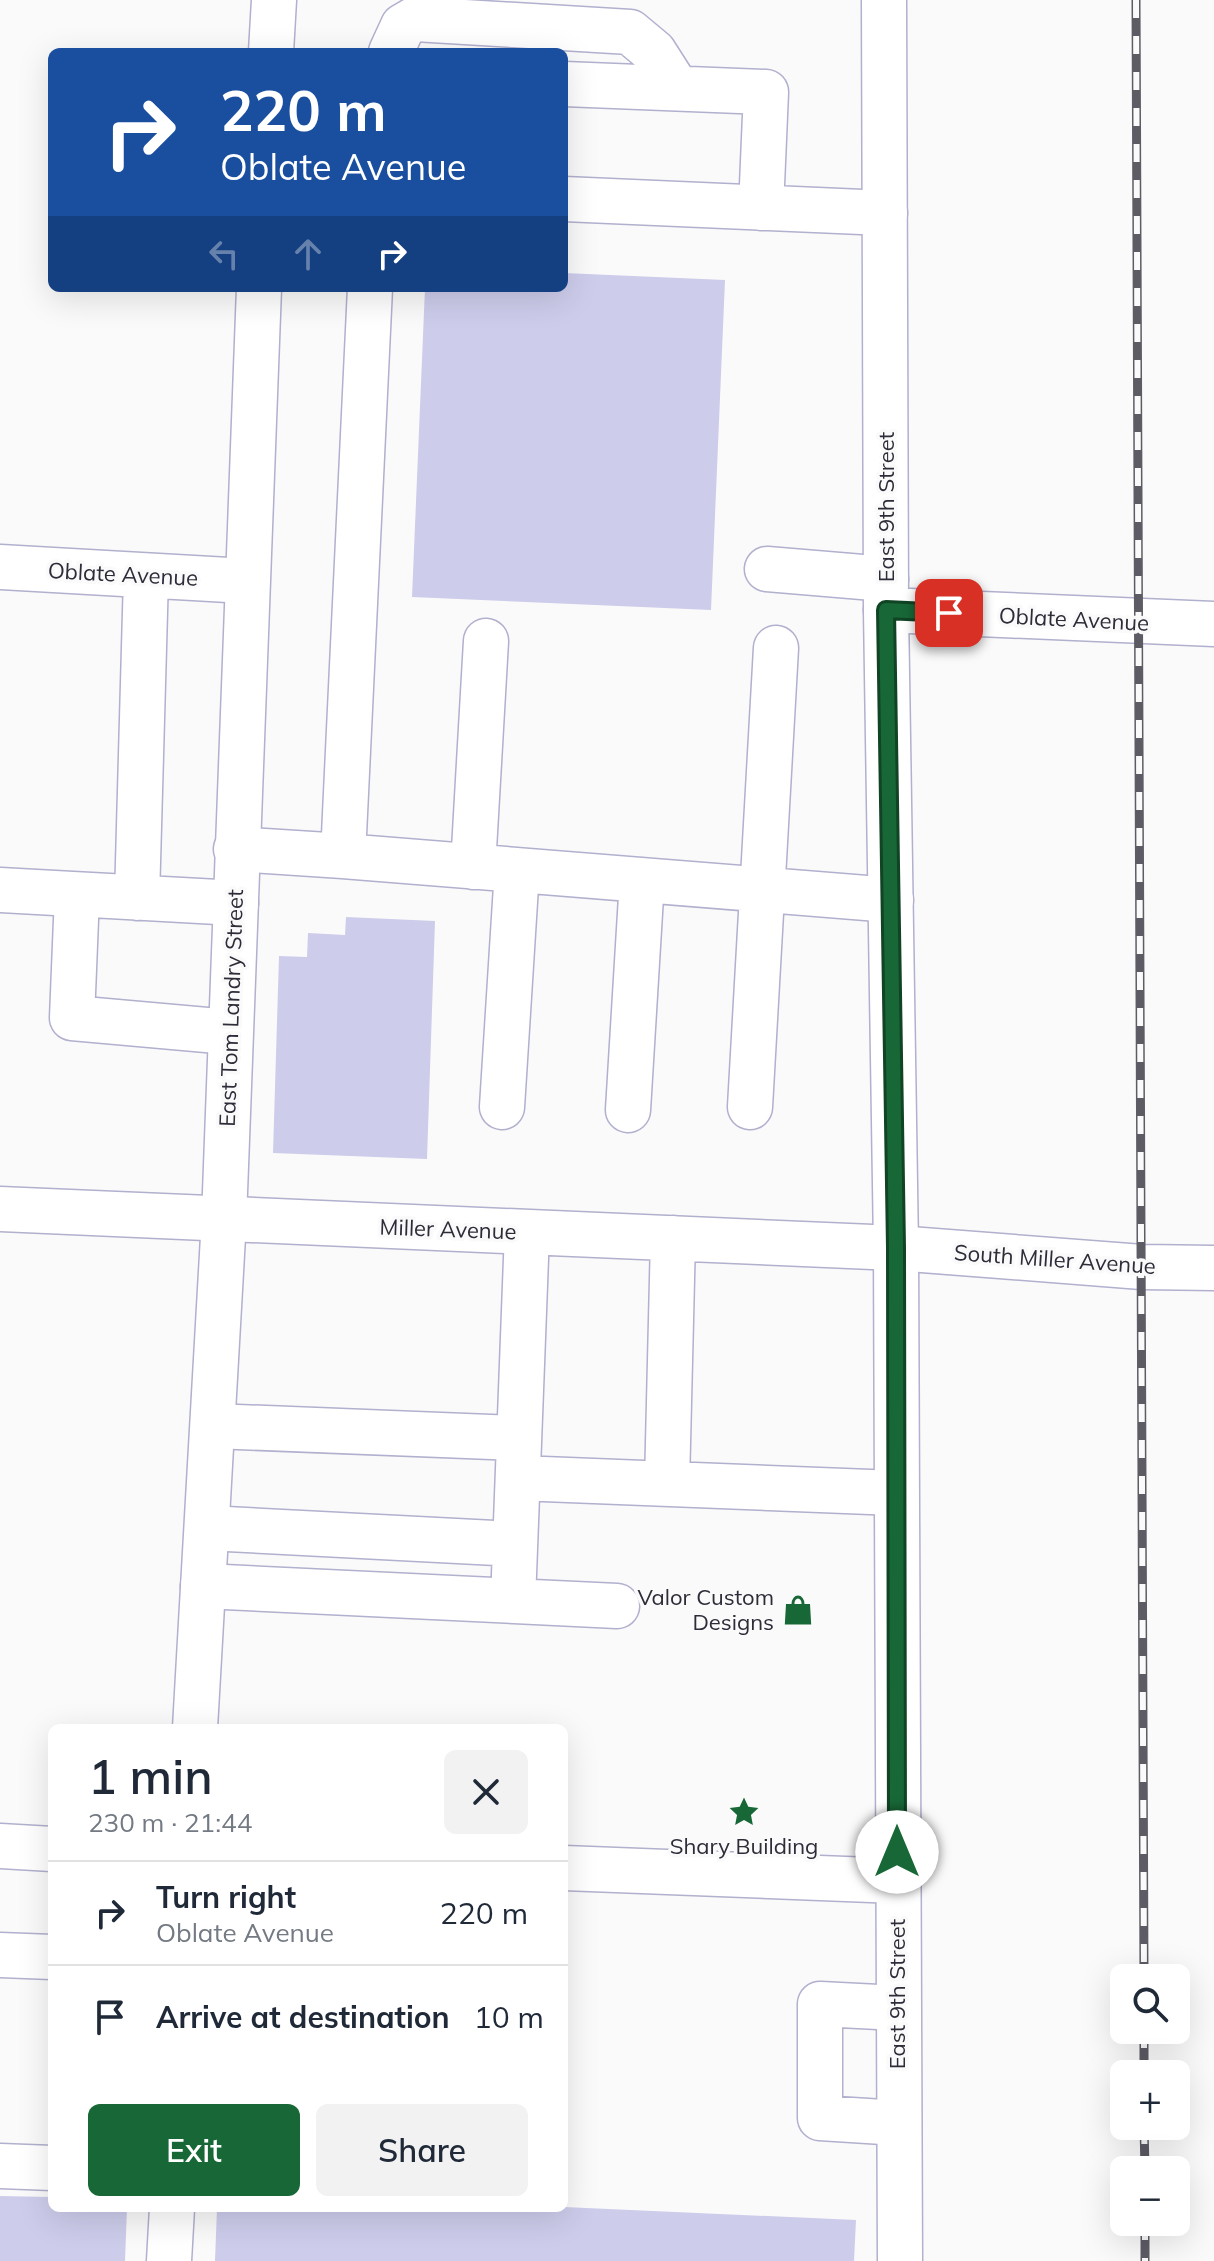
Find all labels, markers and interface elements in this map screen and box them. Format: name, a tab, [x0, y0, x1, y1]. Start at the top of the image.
text: 220 m	[220, 75, 387, 145]
icon: right	[88, 80, 192, 184]
text: Oblate Avenue	[220, 144, 466, 189]
icon: left	[202, 232, 246, 276]
icon: ahead	[286, 232, 330, 276]
icon: right	[370, 232, 414, 276]
street label: East 9th Street	[872, 431, 900, 582]
street label: Oblate Avenue	[47, 556, 199, 592]
pin	[915, 579, 983, 647]
icon: arrive	[927, 591, 971, 635]
street label: Oblate Avenue	[998, 601, 1150, 637]
street label: East Tom Landry Street	[213, 888, 249, 1127]
street label: Miller Avenue	[379, 1213, 517, 1245]
street label: South Miller Avenue	[953, 1238, 1157, 1280]
place label: Valor Custom Designs	[637, 1583, 774, 1636]
shop icon: Valor Custom Designs	[781, 1593, 815, 1627]
text: 1 min	[88, 1746, 213, 1806]
button: close	[444, 1750, 528, 1834]
place icon: Shary Building	[727, 1795, 761, 1829]
text: 230 m · 21:44	[88, 1806, 252, 1839]
position arrow	[855, 1810, 939, 1894]
place label: Shary Building	[670, 1832, 818, 1860]
text: Turn right	[156, 1878, 296, 1916]
icon: right	[88, 1891, 132, 1935]
text: 220 m	[440, 1894, 528, 1932]
text: Oblate Avenue	[156, 1916, 334, 1949]
street label: East 9th Street	[883, 1918, 911, 2069]
map controls	[1110, 1964, 1190, 2236]
button: search	[1110, 1964, 1190, 2044]
icon: arrive	[88, 1995, 132, 2039]
text: Arrive at destination	[156, 1998, 450, 2036]
text: 10 m	[474, 1998, 544, 2036]
button: +	[1110, 2060, 1190, 2140]
button: Exit	[88, 2104, 300, 2196]
button: Share	[316, 2104, 528, 2196]
button: −	[1110, 2156, 1190, 2236]

